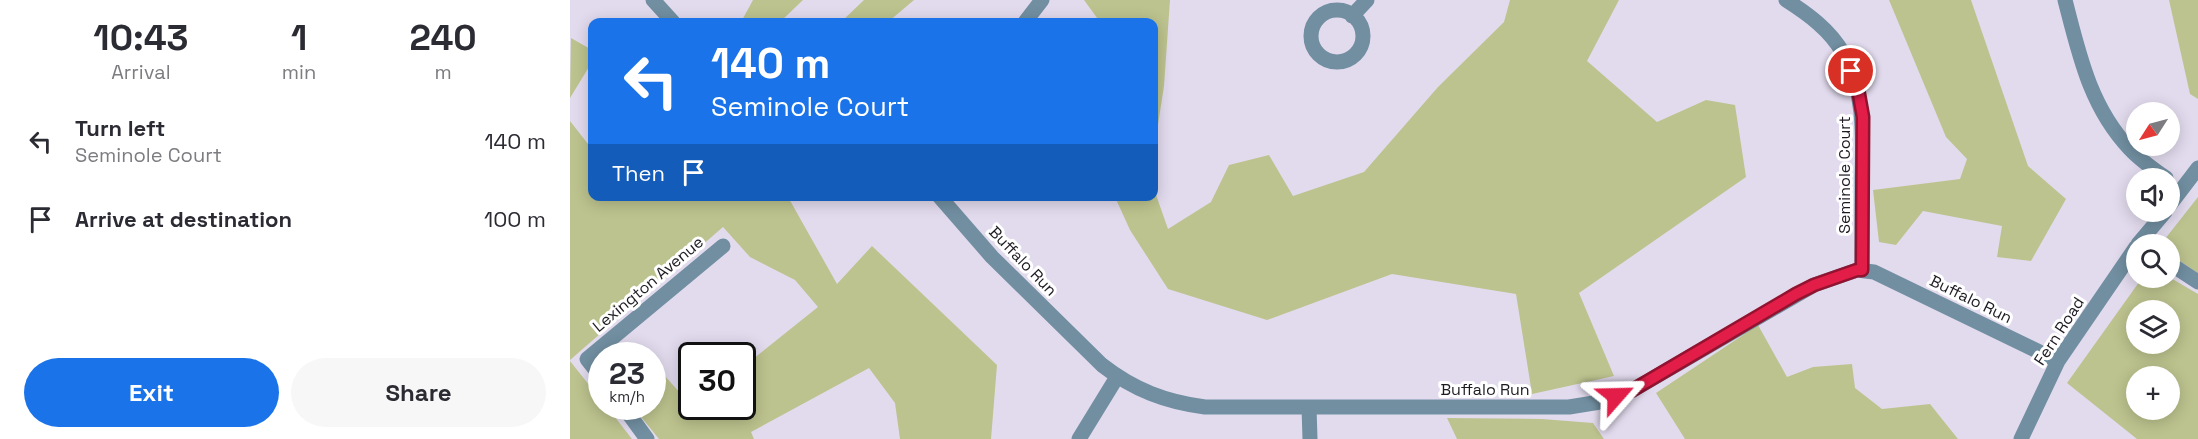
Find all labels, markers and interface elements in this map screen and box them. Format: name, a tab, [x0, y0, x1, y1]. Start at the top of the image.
text: 10:43	[93, 15, 188, 61]
text: 1	[291, 15, 307, 61]
text: 240	[410, 15, 477, 61]
text: 140 m	[711, 37, 830, 90]
icon: left	[612, 42, 690, 120]
pin	[1825, 45, 1876, 96]
icon: arrive	[1834, 54, 1867, 87]
text: Arrival	[111, 59, 171, 85]
text: min	[282, 59, 316, 85]
text: m	[435, 59, 452, 85]
text: Seminole Court	[711, 89, 909, 124]
north arrow	[2126, 102, 2180, 156]
map controls	[2126, 102, 2180, 420]
text: Turn left	[75, 114, 165, 142]
street label: Seminole Court	[1834, 116, 1855, 234]
icon: left	[24, 125, 57, 158]
text: 140 m	[484, 127, 546, 155]
text: Seminole Court	[75, 142, 222, 168]
icon: arrive	[677, 156, 710, 189]
text: Then	[612, 159, 665, 187]
button: sound	[2126, 168, 2180, 222]
icon: arrive	[24, 203, 57, 236]
text: Arrive at destination	[75, 205, 292, 233]
text: 100 m	[484, 205, 546, 233]
street label: Buffalo Run	[984, 222, 1062, 300]
street label: Lexington Avenue	[588, 232, 708, 336]
button: search	[2126, 234, 2180, 288]
street label: Buffalo Run	[1926, 270, 2016, 328]
street label: Fern Road	[2029, 293, 2089, 369]
button: layers	[2126, 300, 2180, 354]
speed limit sign: 30	[678, 342, 756, 420]
text: 23	[609, 354, 645, 393]
button: Exit	[24, 358, 279, 427]
button: Share	[291, 358, 546, 427]
position arrow	[1584, 364, 1648, 428]
button: +	[2126, 366, 2180, 420]
street label: Buffalo Run	[1440, 379, 1530, 400]
text: km/h	[609, 387, 645, 406]

